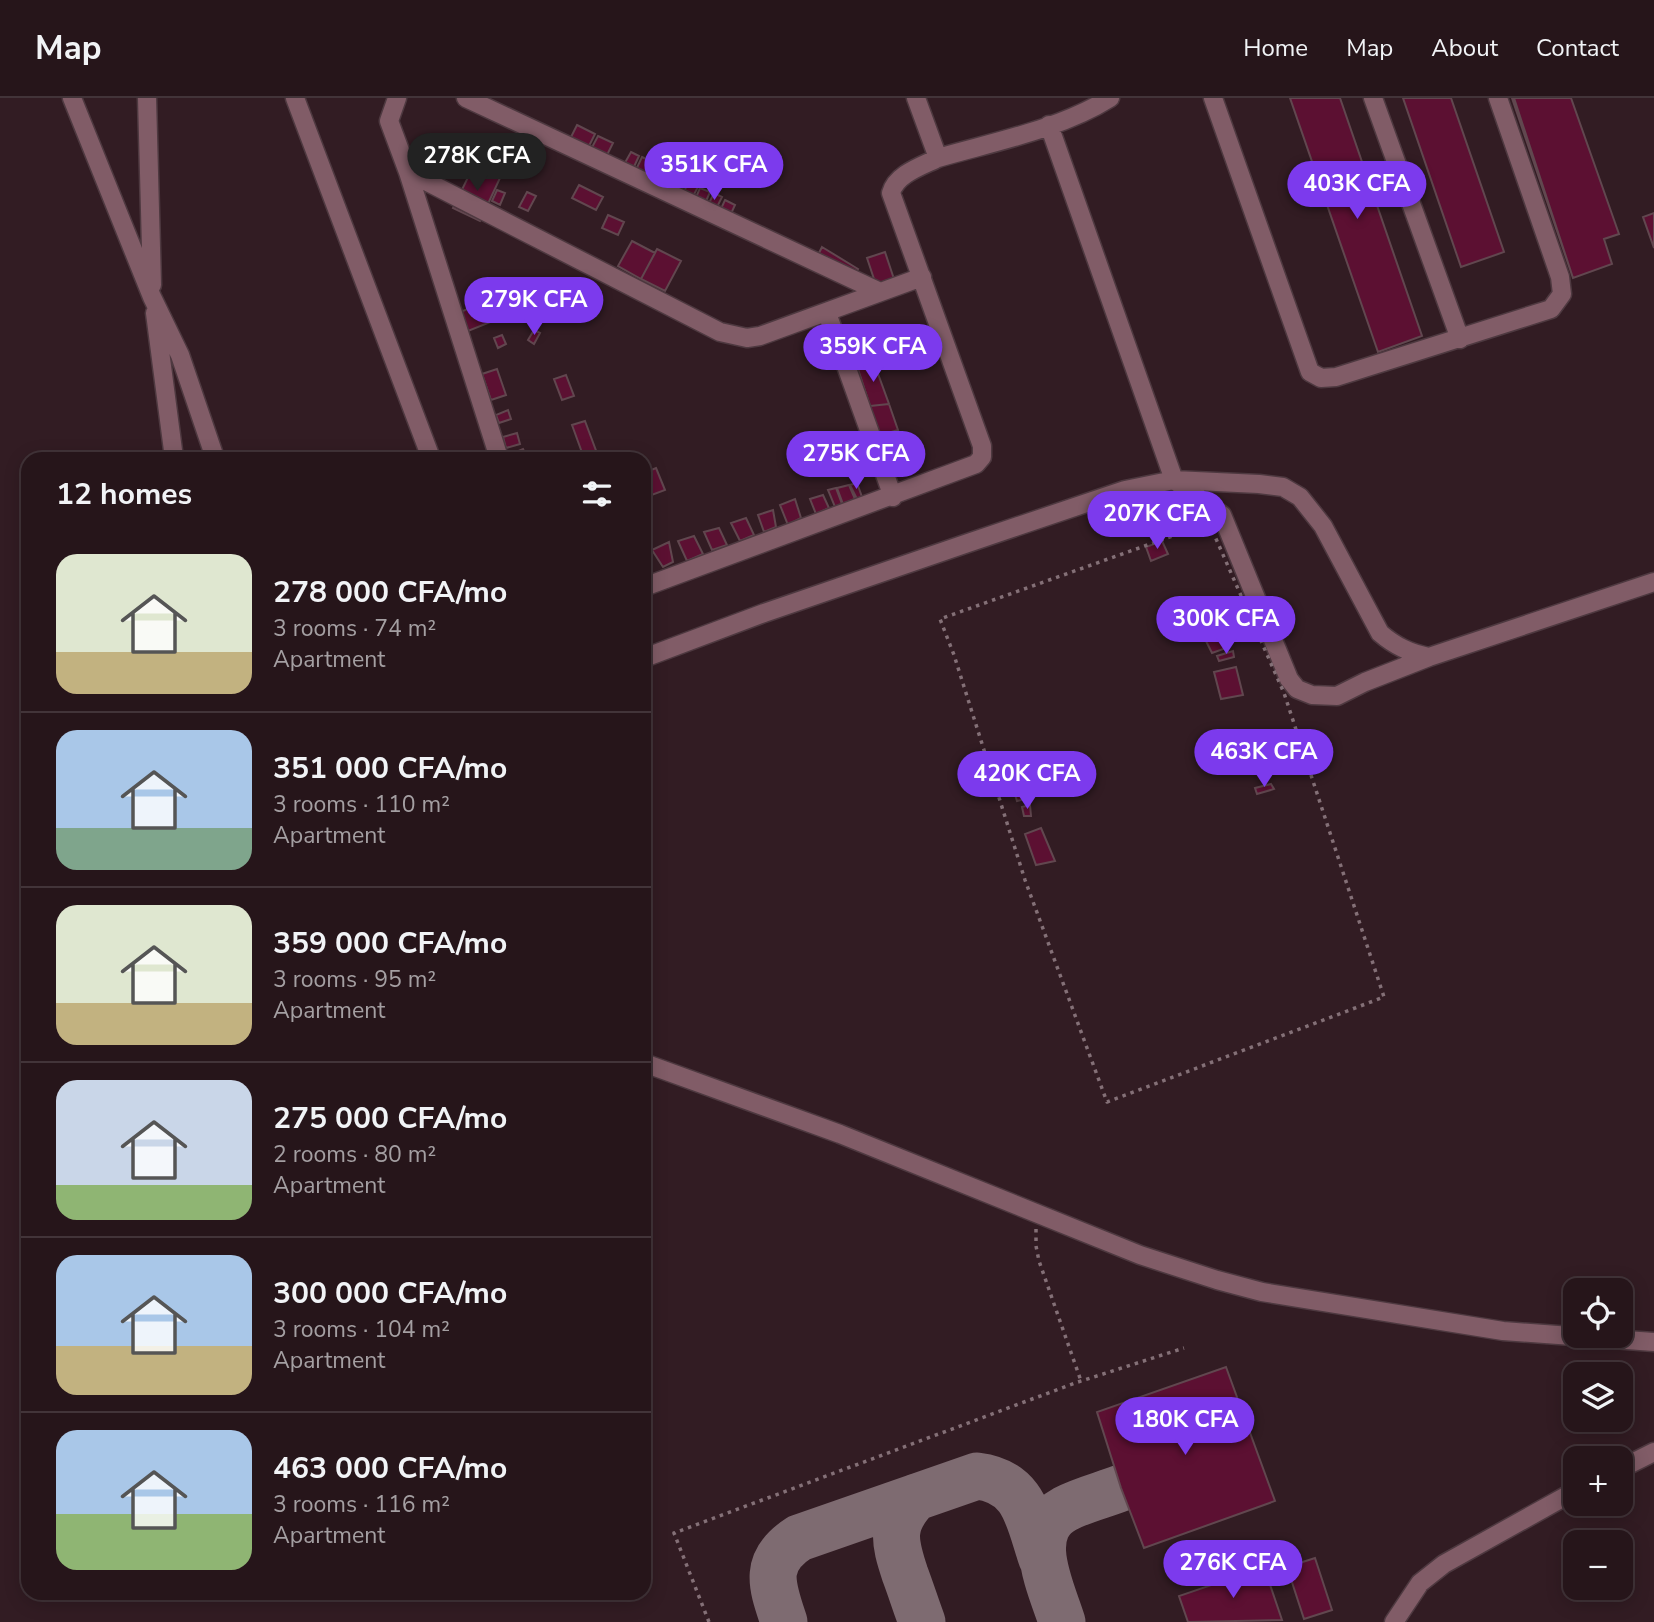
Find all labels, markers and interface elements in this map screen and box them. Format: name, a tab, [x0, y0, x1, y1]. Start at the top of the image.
text: Map	[35, 26, 102, 71]
text: Home	[1243, 32, 1308, 64]
text: Map	[1346, 32, 1393, 64]
text: About	[1431, 32, 1498, 64]
text: Contact	[1536, 32, 1619, 64]
pin: 278K CFA	[405, 134, 549, 193]
text: 278K CFA	[423, 140, 531, 171]
pin: 351K CFA	[642, 142, 786, 202]
text: 351K CFA	[660, 149, 768, 180]
pin: 403K CFA	[1285, 162, 1429, 221]
text: 403K CFA	[1303, 168, 1411, 199]
pin: 279K CFA	[462, 278, 606, 337]
text: 279K CFA	[480, 284, 588, 315]
pin: 359K CFA	[801, 324, 945, 384]
text: 359K CFA	[819, 331, 927, 362]
pin: 275K CFA	[784, 432, 928, 491]
text: 275K CFA	[802, 438, 910, 469]
text: 12 homes	[56, 474, 192, 515]
icon: filters	[578, 475, 616, 513]
pin: 207K CFA	[1085, 491, 1229, 551]
text: 207K CFA	[1103, 498, 1211, 529]
text: 278 000 CFA/mo	[273, 572, 507, 613]
icon: home	[112, 582, 196, 666]
pin: 300K CFA	[1154, 596, 1298, 656]
text: 300K CFA	[1172, 603, 1280, 634]
text: 3 rooms · 74 m²	[273, 613, 436, 644]
text: Apartment	[273, 644, 385, 675]
pin: 463K CFA	[1192, 730, 1336, 789]
text: 463K CFA	[1210, 736, 1318, 767]
text: 351 000 CFA/mo	[273, 748, 507, 789]
pin: 420K CFA	[955, 752, 1099, 811]
icon: home	[112, 758, 196, 842]
text: 420K CFA	[973, 758, 1081, 789]
text: 3 rooms · 110 m²	[273, 789, 450, 820]
text: Apartment	[273, 820, 385, 851]
text: 359 000 CFA/mo	[273, 923, 507, 964]
icon: home	[112, 933, 196, 1017]
text: 3 rooms · 95 m²	[273, 964, 436, 995]
text: Apartment	[273, 995, 385, 1026]
text: 275 000 CFA/mo	[273, 1098, 507, 1139]
icon: home	[112, 1108, 196, 1192]
text: 2 rooms · 80 m²	[273, 1139, 436, 1170]
text: Apartment	[273, 1170, 385, 1201]
text: 300 000 CFA/mo	[273, 1273, 507, 1314]
map controls	[1563, 1278, 1633, 1600]
button: locate	[1563, 1278, 1633, 1348]
icon: home	[112, 1283, 196, 1367]
text: 3 rooms · 104 m²	[273, 1314, 450, 1345]
text: Apartment	[273, 1345, 385, 1376]
button: layers	[1563, 1362, 1633, 1432]
pin: 180K CFA	[1113, 1398, 1257, 1457]
text: 180K CFA	[1131, 1404, 1239, 1435]
button: +	[1563, 1446, 1633, 1516]
text: 463 000 CFA/mo	[273, 1448, 507, 1489]
icon: home	[112, 1458, 196, 1542]
text: 3 rooms · 116 m²	[273, 1489, 450, 1520]
text: Apartment	[273, 1520, 385, 1551]
button: −	[1563, 1530, 1633, 1600]
pin: 276K CFA	[1161, 1540, 1305, 1600]
text: 276K CFA	[1179, 1547, 1287, 1578]

